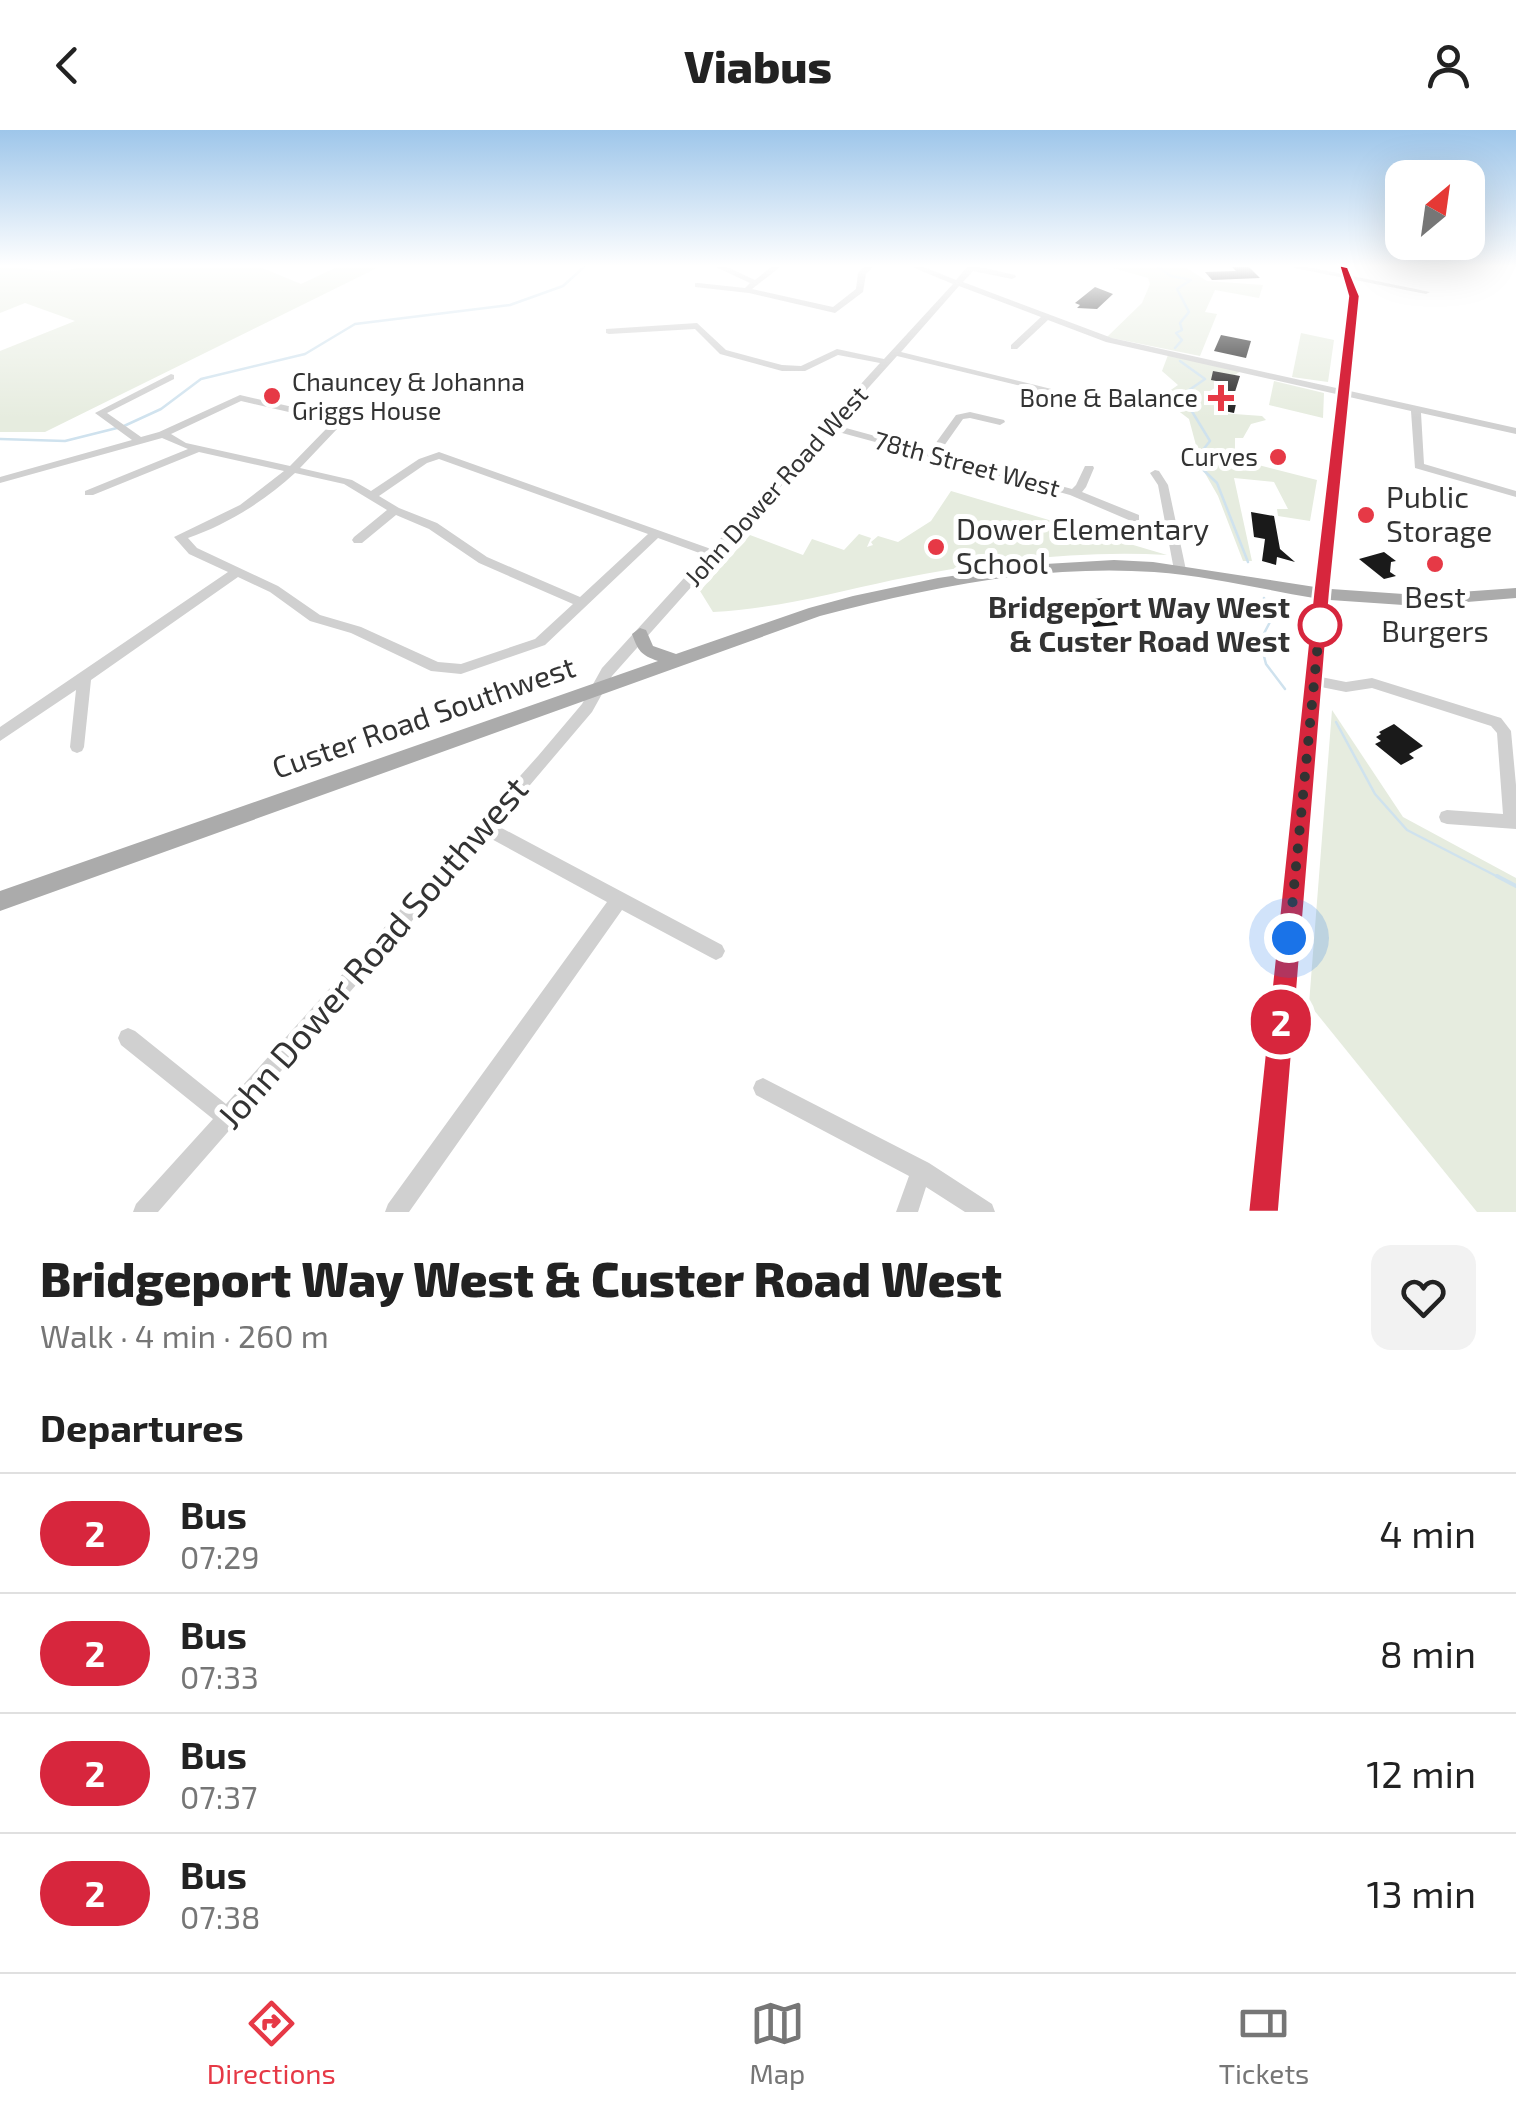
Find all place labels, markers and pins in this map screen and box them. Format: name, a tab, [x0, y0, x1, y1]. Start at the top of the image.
place label: Chauncey & Johanna Griggs House	[292, 366, 525, 425]
place label: Bone & Balance	[1020, 382, 1198, 412]
marker: Chauncey & Johanna Griggs House	[261, 385, 283, 407]
marker: Bone & Balance	[1208, 385, 1234, 411]
place label: Curves	[1180, 441, 1258, 471]
marker: Curves	[1267, 446, 1289, 468]
place label: Public Storage	[1386, 478, 1492, 548]
marker: Public Storage	[1355, 504, 1377, 526]
place label: Dower Elementary School	[956, 510, 1209, 580]
marker: Dower Elementary School	[925, 536, 947, 558]
marker: Best Burgers	[1424, 553, 1446, 575]
place label: Best Burgers	[1381, 578, 1489, 648]
place label: Bridgeport Way West & Custer Road West	[988, 588, 1290, 658]
marker: Bridgeport Way West & Custer Road West	[1299, 604, 1341, 646]

